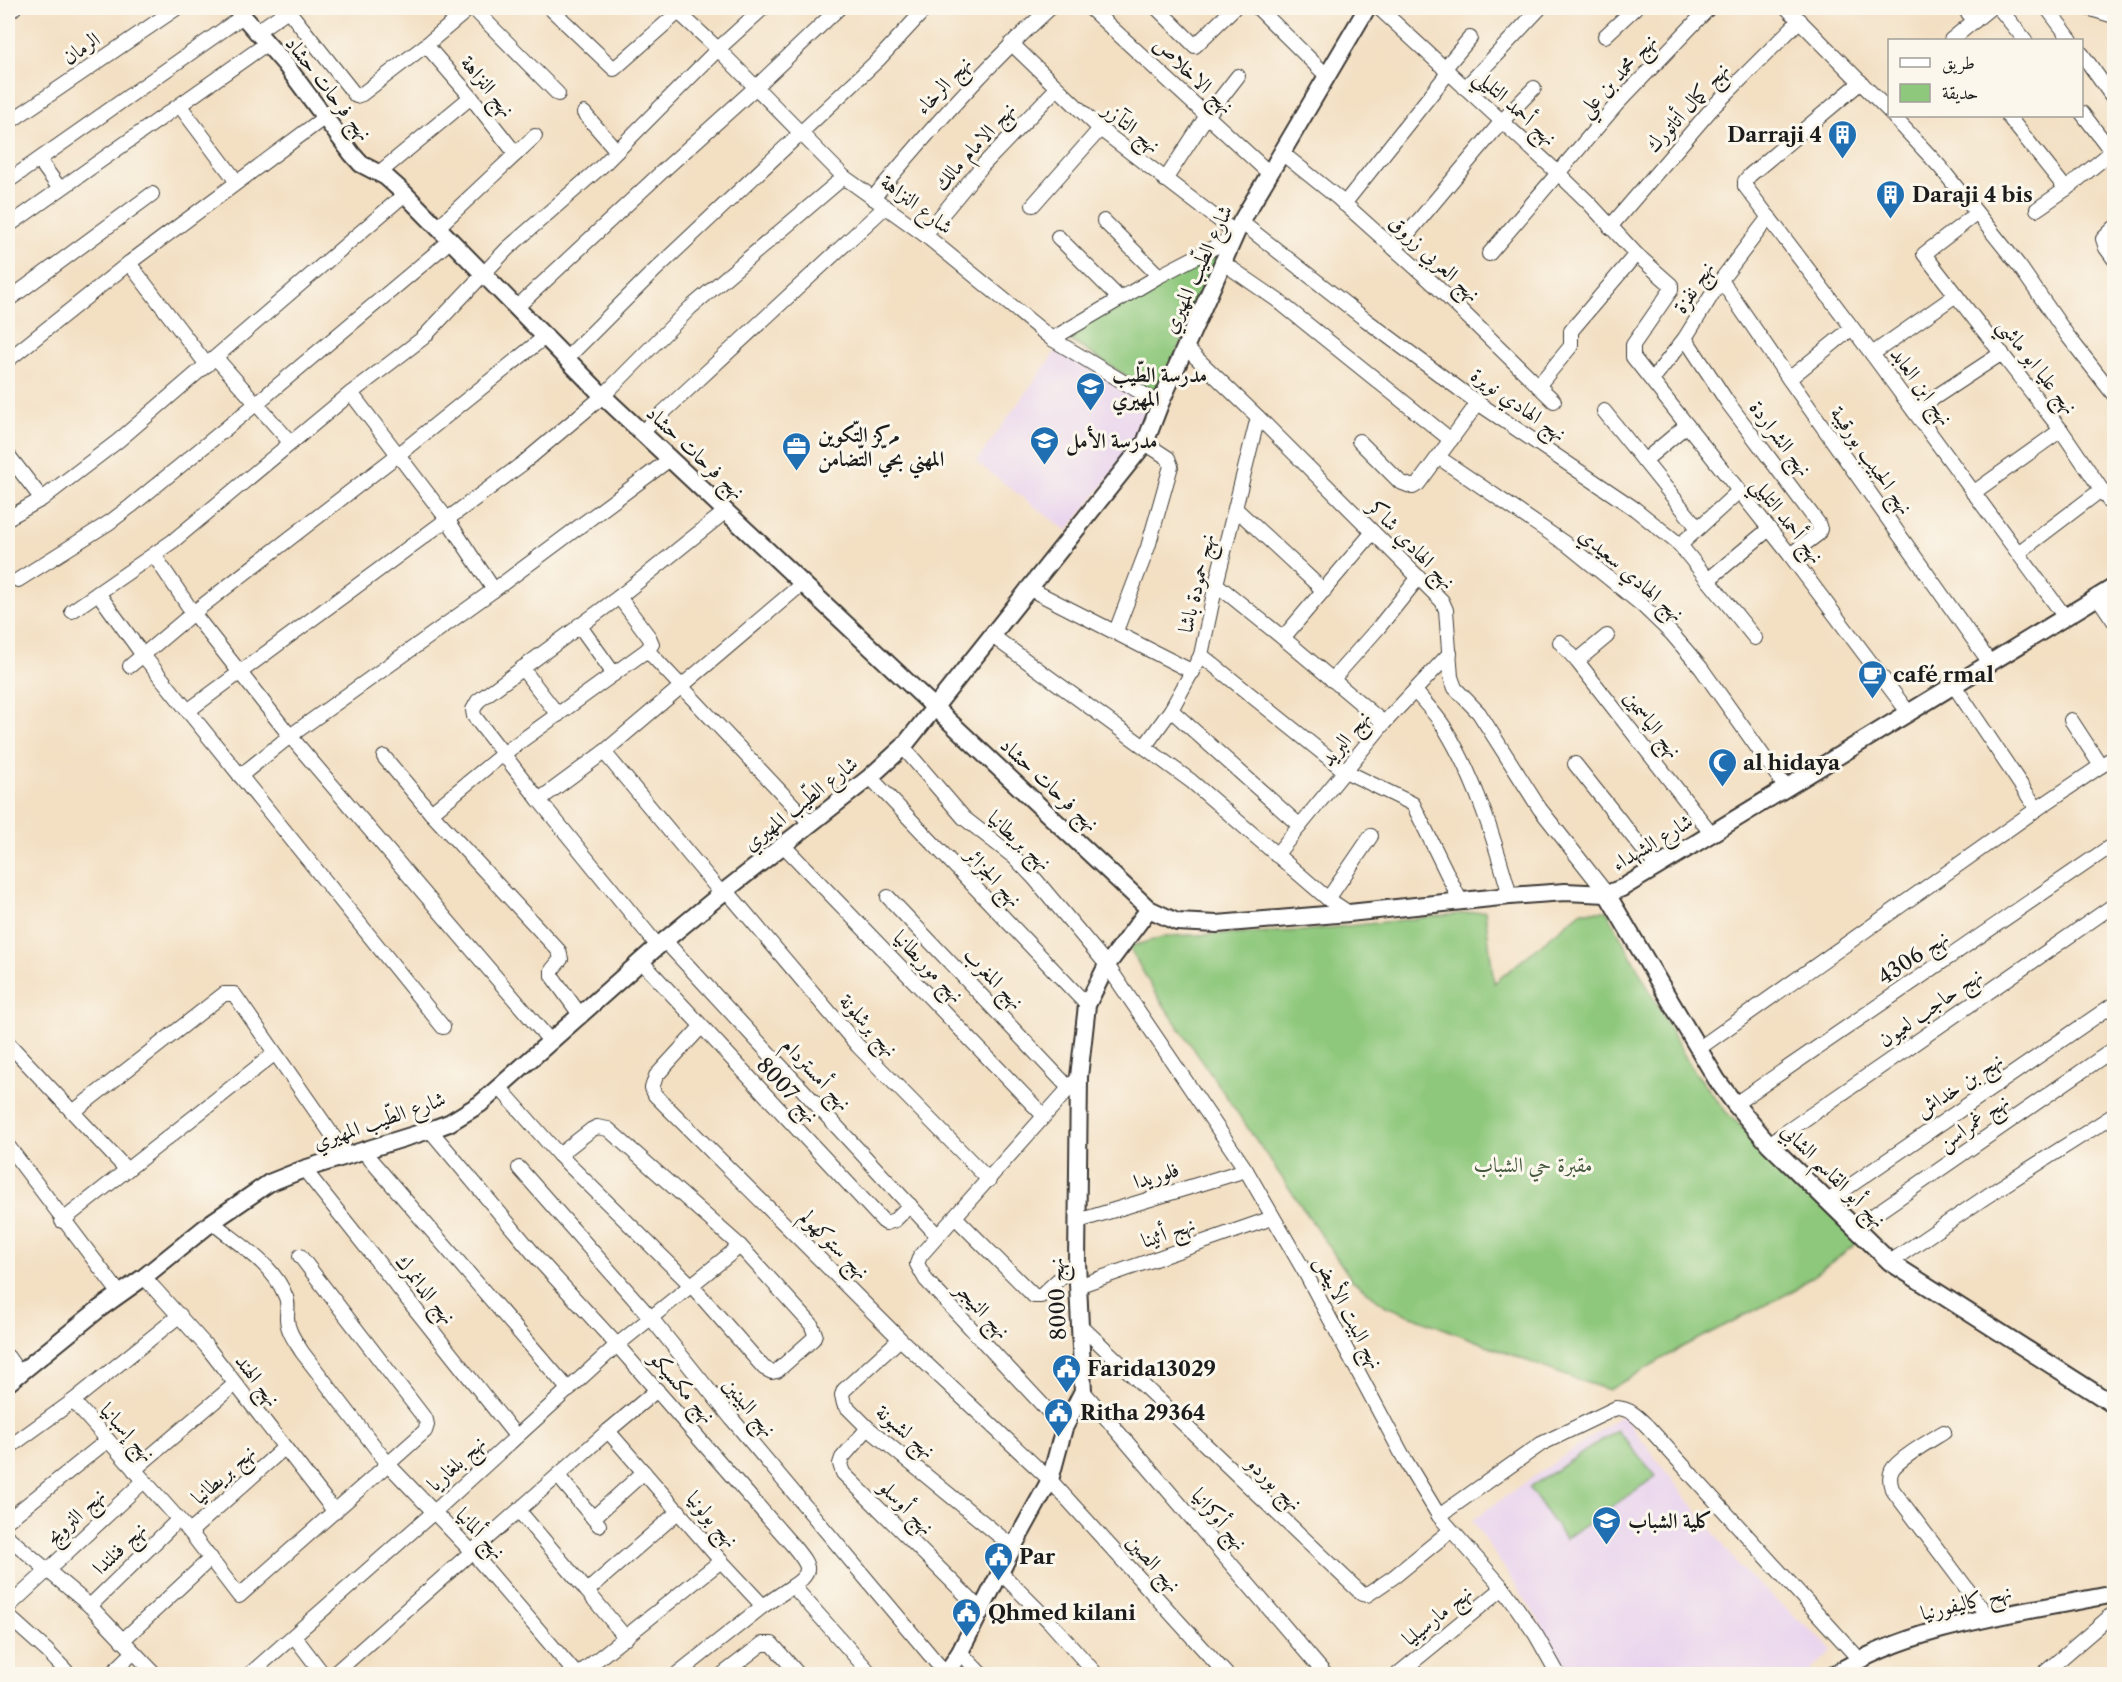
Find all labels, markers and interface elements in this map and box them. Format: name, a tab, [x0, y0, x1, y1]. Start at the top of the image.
street label: الرمان	[57, 26, 105, 70]
street label: نهج محمد بن علي	[1572, 28, 1668, 127]
street label: نهج فرحات حشاد	[275, 31, 378, 150]
street label: نهج الاخلاص	[1144, 31, 1239, 124]
legend	[1888, 39, 2083, 117]
street label: نهج النزاهة	[450, 50, 520, 126]
street label: نهج الرخاء	[910, 51, 981, 124]
text: طريق	[1942, 52, 1975, 75]
street label: نهج كمال أتاتورك	[1639, 56, 1739, 162]
street label: نهج أحمد التليلي	[1464, 62, 1564, 157]
text: حديقة	[1942, 82, 1978, 104]
street label: نهج التآزر	[1092, 95, 1166, 163]
street label: نهج الامام مالك	[928, 97, 1025, 200]
building icon: Darraji 4	[1827, 118, 1859, 160]
place label: Darraji 4	[1727, 122, 1822, 147]
street label: شارع النزاهة	[872, 169, 958, 244]
building icon: Daraji 4 bis	[1875, 178, 1907, 220]
place label: Daraji 4 bis	[1912, 182, 2033, 207]
street label: شارع الطّيب المهيري	[1155, 200, 1243, 340]
street label: نهج العربي زروق	[1379, 209, 1486, 312]
street label: نهج نفزة	[1667, 256, 1725, 322]
street label: نهج عليا ابو ماشي	[1986, 313, 2083, 424]
street label: نهج ابن العابد	[1880, 342, 1959, 434]
place label: مدرسة الطّيب المهيري	[1112, 360, 1207, 416]
street label: نهج الهادي نويرة	[1462, 362, 1572, 452]
school or university icon: مدرسة الطّيب المهيري	[1075, 370, 1107, 412]
street label: نهج الشراردة	[1739, 395, 1818, 485]
street label: نهج فرحات حشاد	[637, 400, 751, 509]
street label: نهج الحبيب بورقيبة	[1820, 401, 1918, 523]
place label: مركز التّكوين المهني بحيّ التّضامن	[818, 420, 944, 479]
school or university icon: مدرسة الأمل	[1029, 424, 1061, 466]
place label: مدرسة الأمل	[1066, 425, 1157, 456]
office icon: مركز التّكوين المهني بحيّ التّضامن	[781, 430, 813, 472]
street label: نهج أحمد التليلي	[1740, 471, 1831, 573]
street label: نهج الهادي شاكر	[1357, 493, 1461, 599]
street label: نهج الهادي سعيدي	[1570, 522, 1690, 632]
street label: نهج حمودة باشا	[1172, 531, 1226, 637]
cafe icon: café rmal	[1856, 658, 1888, 700]
place label: café rmal	[1893, 662, 1994, 687]
street label: نهج الياسمين	[1613, 685, 1687, 767]
street label: نهج البريد	[1314, 705, 1381, 776]
street label: نهج فرحات حشاد	[991, 732, 1105, 841]
mosque icon: al hidaya	[1706, 746, 1738, 788]
street label: شارع الطّيب المهيري	[736, 749, 866, 860]
place label: al hidaya	[1743, 750, 1841, 775]
street label: نهج بريطانيا	[978, 805, 1057, 880]
street label: شارع الشهداء	[1607, 808, 1700, 881]
street label: نهج الجزائر	[954, 841, 1028, 917]
street label: نهج 4306	[1873, 924, 1957, 995]
street label: نهج موريطانيا	[883, 925, 970, 1012]
street label: نهج المغرب	[953, 942, 1030, 1019]
street label: نهج حاجب لعيون	[1873, 962, 1991, 1058]
street label: نهج برشلونة	[829, 988, 904, 1066]
street label: نهج أمستردام	[772, 1031, 858, 1120]
street label: نهج بن خداش	[1911, 1047, 2011, 1129]
street label: نهج 8007	[747, 1052, 824, 1132]
street label: شارع الطّيب المهيري	[309, 1084, 451, 1160]
street label: نهج غمراسن	[1932, 1088, 2018, 1161]
street label: نهج أبو القاسم الشابي	[1770, 1116, 1893, 1239]
park label: مقبرة حي الشباب	[1473, 1152, 1593, 1182]
street label: فلوريدا	[1130, 1156, 1182, 1195]
street label: نهج ستوكهولم	[790, 1204, 875, 1289]
street label: نهج أثينا	[1137, 1209, 1200, 1259]
street label: نهج الدانمرك	[385, 1249, 462, 1333]
street label: نهج البيت الأبيض	[1303, 1250, 1391, 1376]
street label: نهج 8000	[1043, 1257, 1078, 1341]
street label: نهج النيجر	[944, 1275, 1016, 1348]
street label: نهج مكسيكو	[638, 1344, 721, 1433]
street label: نهج الهند	[225, 1349, 286, 1416]
public building icon: Farida13029	[1050, 1352, 1082, 1394]
place label: Farida13029	[1087, 1356, 1216, 1381]
street label: نهج البينين	[713, 1372, 782, 1446]
public building icon: Ritha 29364	[1043, 1396, 1075, 1438]
street label: نهج إسبانيا	[90, 1397, 161, 1471]
street label: نهج لشبونة	[867, 1399, 941, 1468]
place label: Ritha 29364	[1080, 1400, 1205, 1425]
street label: نهج بلغاريا	[422, 1430, 495, 1501]
street label: نهج بريطانيا	[186, 1439, 265, 1514]
street label: نهج بوردو	[1236, 1449, 1308, 1521]
street label: نهج أوسلو	[868, 1471, 941, 1545]
street label: نهج أوكرانيا	[1181, 1481, 1255, 1560]
street label: نهج النرويج	[40, 1482, 115, 1555]
street label: نهج بولونيا	[676, 1486, 744, 1557]
street label: نهج ألمانيا	[446, 1501, 513, 1569]
school or university icon: كلية الشباب	[1591, 1504, 1623, 1546]
place label: كلية الشباب	[1628, 1508, 1712, 1534]
street label: نهج فنلندا	[87, 1516, 156, 1585]
street label: نهج الصين	[1116, 1529, 1187, 1602]
public building icon: Par	[982, 1540, 1014, 1582]
place label: Par	[1019, 1544, 1056, 1569]
street label: نهج مارسيليا	[1397, 1579, 1481, 1656]
street label: نهح كاليفورنيا	[1918, 1579, 2016, 1632]
public building icon: Qhmed kilani	[951, 1596, 983, 1638]
place label: Qhmed kilani	[988, 1600, 1136, 1625]

